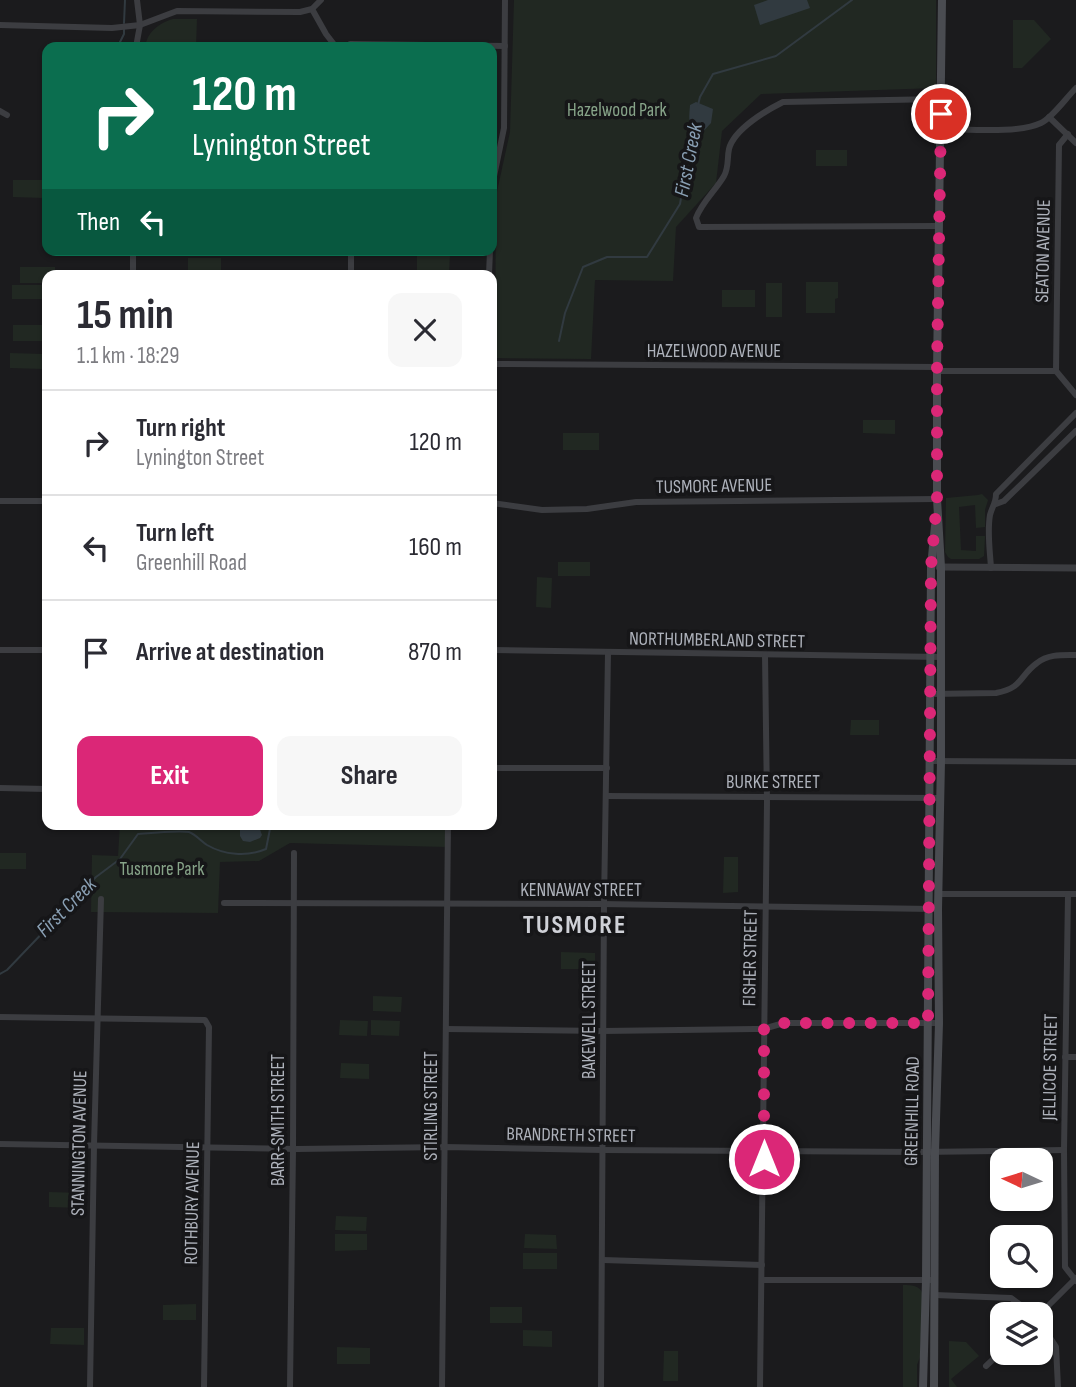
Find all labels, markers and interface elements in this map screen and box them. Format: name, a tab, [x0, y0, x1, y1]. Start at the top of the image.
text: 120 m	[192, 66, 297, 125]
icon: right	[77, 70, 168, 161]
pin	[911, 84, 971, 144]
icon: arrive	[922, 95, 960, 133]
park label: Hazelwood Park	[567, 99, 668, 122]
water label: First Creek	[669, 120, 708, 199]
text: Lynington Street	[192, 126, 371, 165]
street label: SEATON AVENUE	[1031, 199, 1056, 303]
icon: left	[134, 203, 172, 241]
text: Then	[77, 207, 120, 238]
text: 15 min	[77, 290, 174, 341]
button: close	[388, 293, 462, 367]
street label: HAZELWOOD AVENUE	[647, 340, 781, 363]
text: 1.1 km · 18:29	[77, 342, 180, 370]
text: Turn right	[136, 413, 225, 444]
icon: right	[77, 424, 115, 462]
text: 120 m	[409, 427, 462, 458]
text: Lynington Street	[136, 444, 264, 472]
street label: TUSMORE AVENUE	[656, 474, 772, 499]
text: Turn left	[136, 518, 214, 549]
icon: left	[77, 529, 115, 567]
text: 160 m	[409, 532, 462, 563]
text: Greenhill Road	[136, 549, 247, 577]
street label: NORTHUMBERLAND STREET	[629, 627, 805, 654]
icon: arrive	[77, 634, 115, 672]
text: Arrive at destination	[136, 637, 324, 668]
text: 870 m	[408, 637, 462, 668]
button: Exit	[77, 736, 263, 816]
button: Share	[277, 736, 462, 816]
street label: BURKE STREET	[726, 771, 820, 794]
park label: Tusmore Park	[120, 858, 205, 881]
water label: First Creek	[31, 871, 102, 942]
street label: KENNAWAY STREET	[520, 879, 642, 902]
street label: FISHER STREET	[738, 909, 763, 1007]
district label: TUSMORE	[523, 910, 627, 941]
street label: BAKEWELL STREET	[578, 961, 601, 1079]
street label: JELLICOE STREET	[1038, 1013, 1063, 1122]
street label: STIRLING STREET	[420, 1051, 443, 1161]
street label: BARR-SMITH STREET	[267, 1054, 290, 1186]
street label: GREENHILL ROAD	[900, 1056, 925, 1166]
street label: STANNINGTON AVENUE	[67, 1070, 92, 1216]
position arrow	[727, 1122, 801, 1196]
street label: BRANDRETH STREET	[506, 1123, 636, 1148]
street label: ROTHBURY AVENUE	[180, 1141, 205, 1265]
north arrow	[990, 1148, 1054, 1211]
map controls	[990, 1148, 1053, 1365]
button: search	[990, 1225, 1053, 1288]
button: layers	[990, 1302, 1053, 1365]

